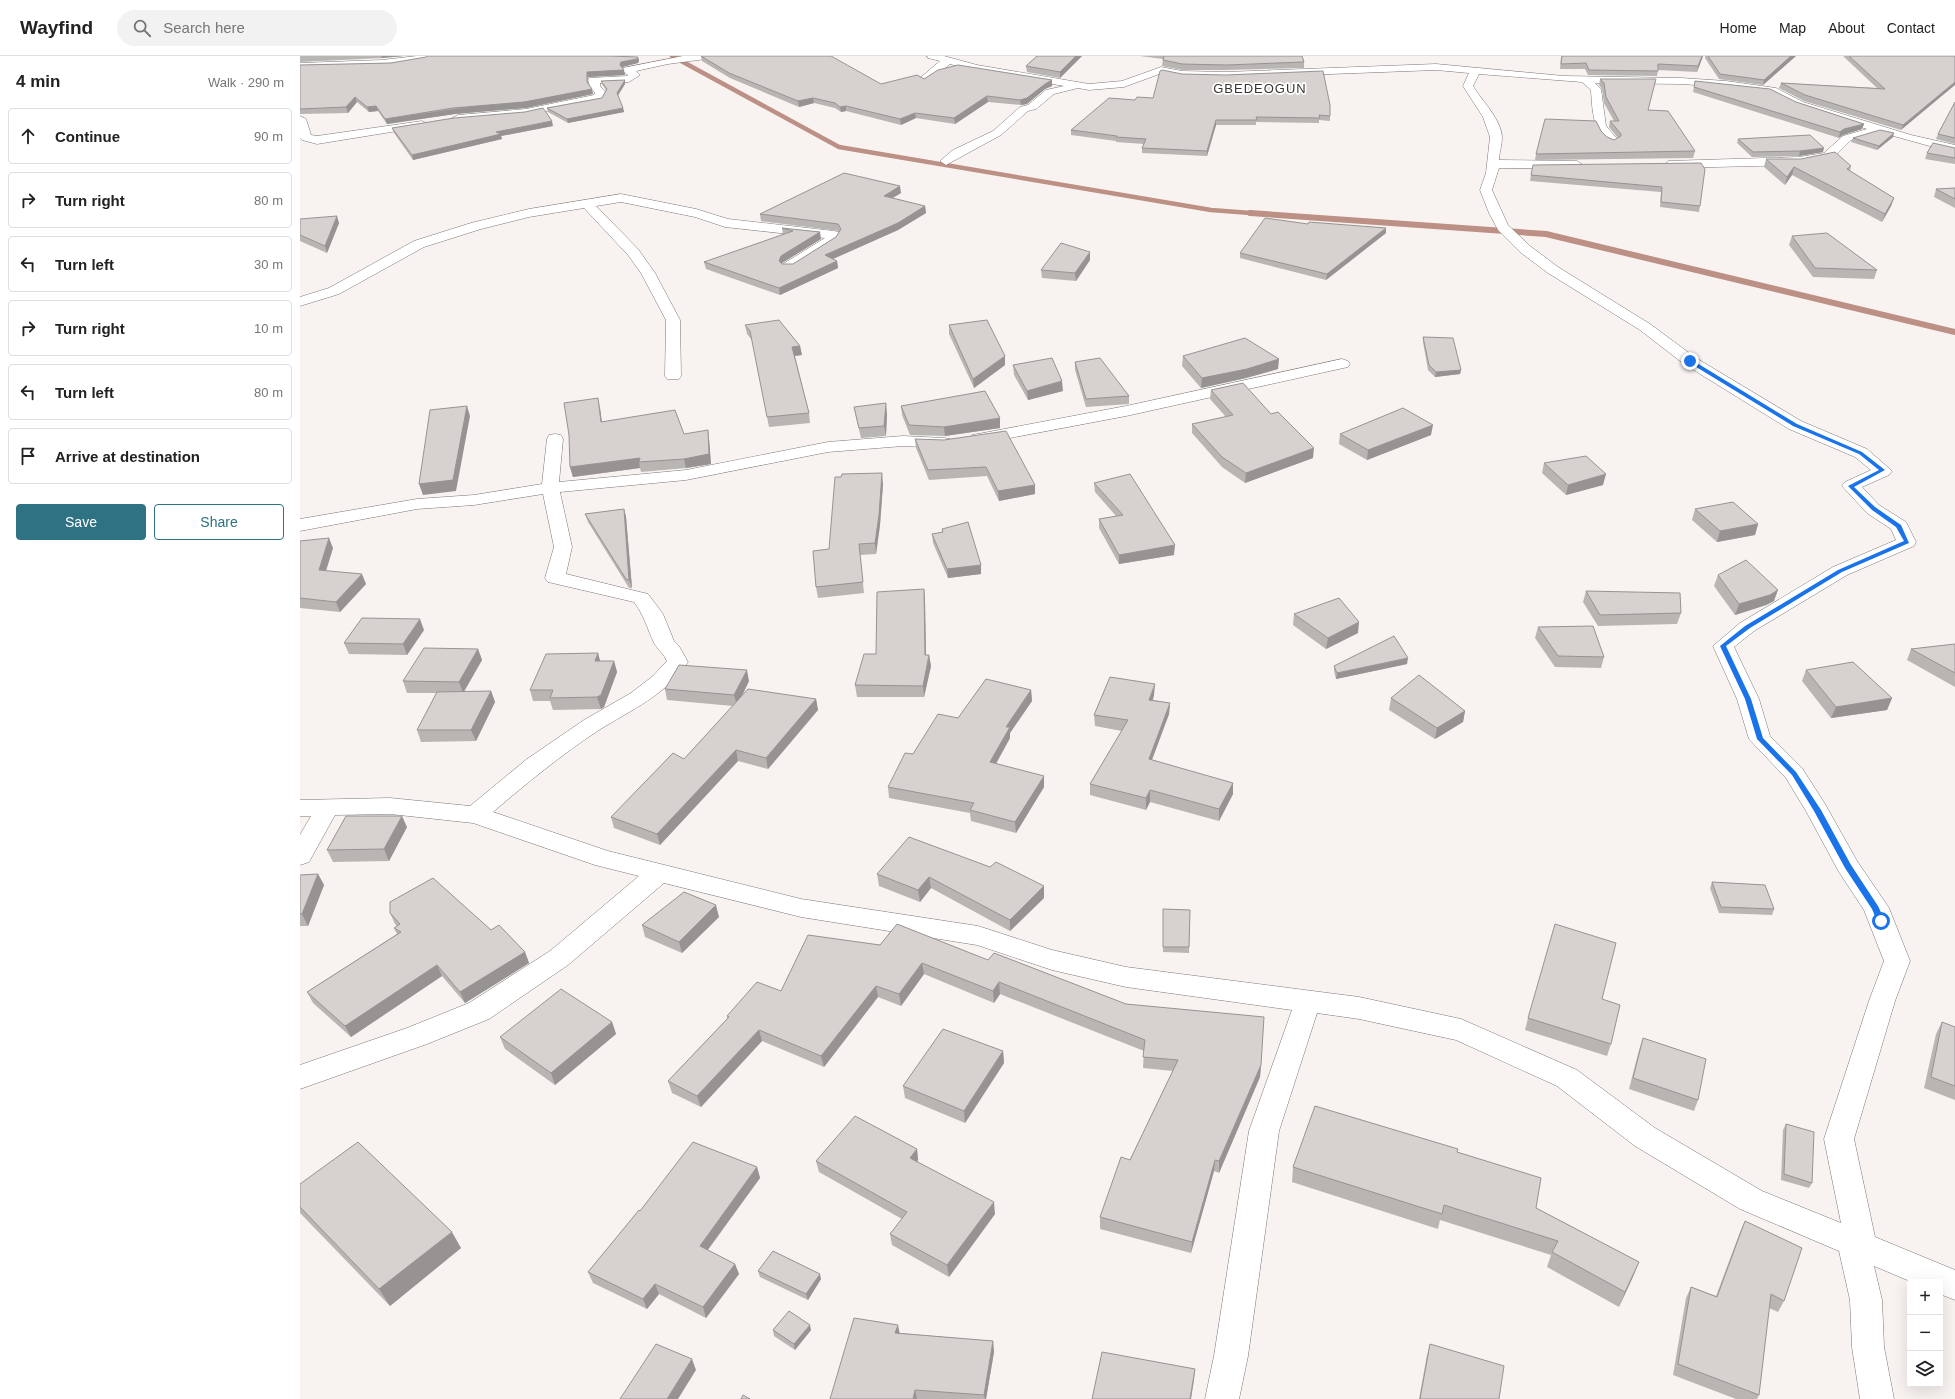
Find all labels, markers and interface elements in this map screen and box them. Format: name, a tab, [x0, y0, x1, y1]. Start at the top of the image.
search box	[117, 10, 397, 46]
text: Wayfind	[20, 17, 93, 38]
icon: search	[131, 17, 153, 39]
text: Search here	[163, 19, 245, 36]
text: Home	[1720, 20, 1757, 36]
text: Map	[1779, 20, 1806, 36]
text: About	[1828, 20, 1865, 36]
text: Contact	[1887, 20, 1935, 36]
text: 4 min	[16, 72, 60, 91]
text: Walk · 290 m	[208, 75, 284, 90]
district label: GBEDEOGUN	[1213, 81, 1307, 96]
icon: ahead	[17, 125, 39, 147]
text: Continue	[55, 128, 120, 145]
text: 90 m	[254, 129, 283, 144]
icon: right	[17, 189, 39, 211]
text: Turn right	[55, 192, 125, 209]
text: 80 m	[254, 193, 283, 208]
icon: left	[17, 253, 39, 275]
text: Turn left	[55, 256, 114, 273]
text: 30 m	[254, 257, 283, 272]
icon: right	[17, 317, 39, 339]
text: Turn right	[55, 320, 125, 337]
text: 10 m	[254, 321, 283, 336]
route end	[1681, 352, 1699, 370]
icon: left	[17, 381, 39, 403]
text: Turn left	[55, 384, 114, 401]
text: 80 m	[254, 385, 283, 400]
icon: arrive	[17, 445, 39, 467]
text: Arrive at destination	[55, 448, 200, 465]
button: Save	[16, 504, 146, 540]
button: Share	[154, 504, 284, 540]
route start	[1872, 912, 1890, 930]
map controls	[1907, 1279, 1943, 1387]
button: +	[1907, 1279, 1943, 1315]
button: −	[1907, 1315, 1943, 1351]
button: layers	[1907, 1351, 1943, 1387]

